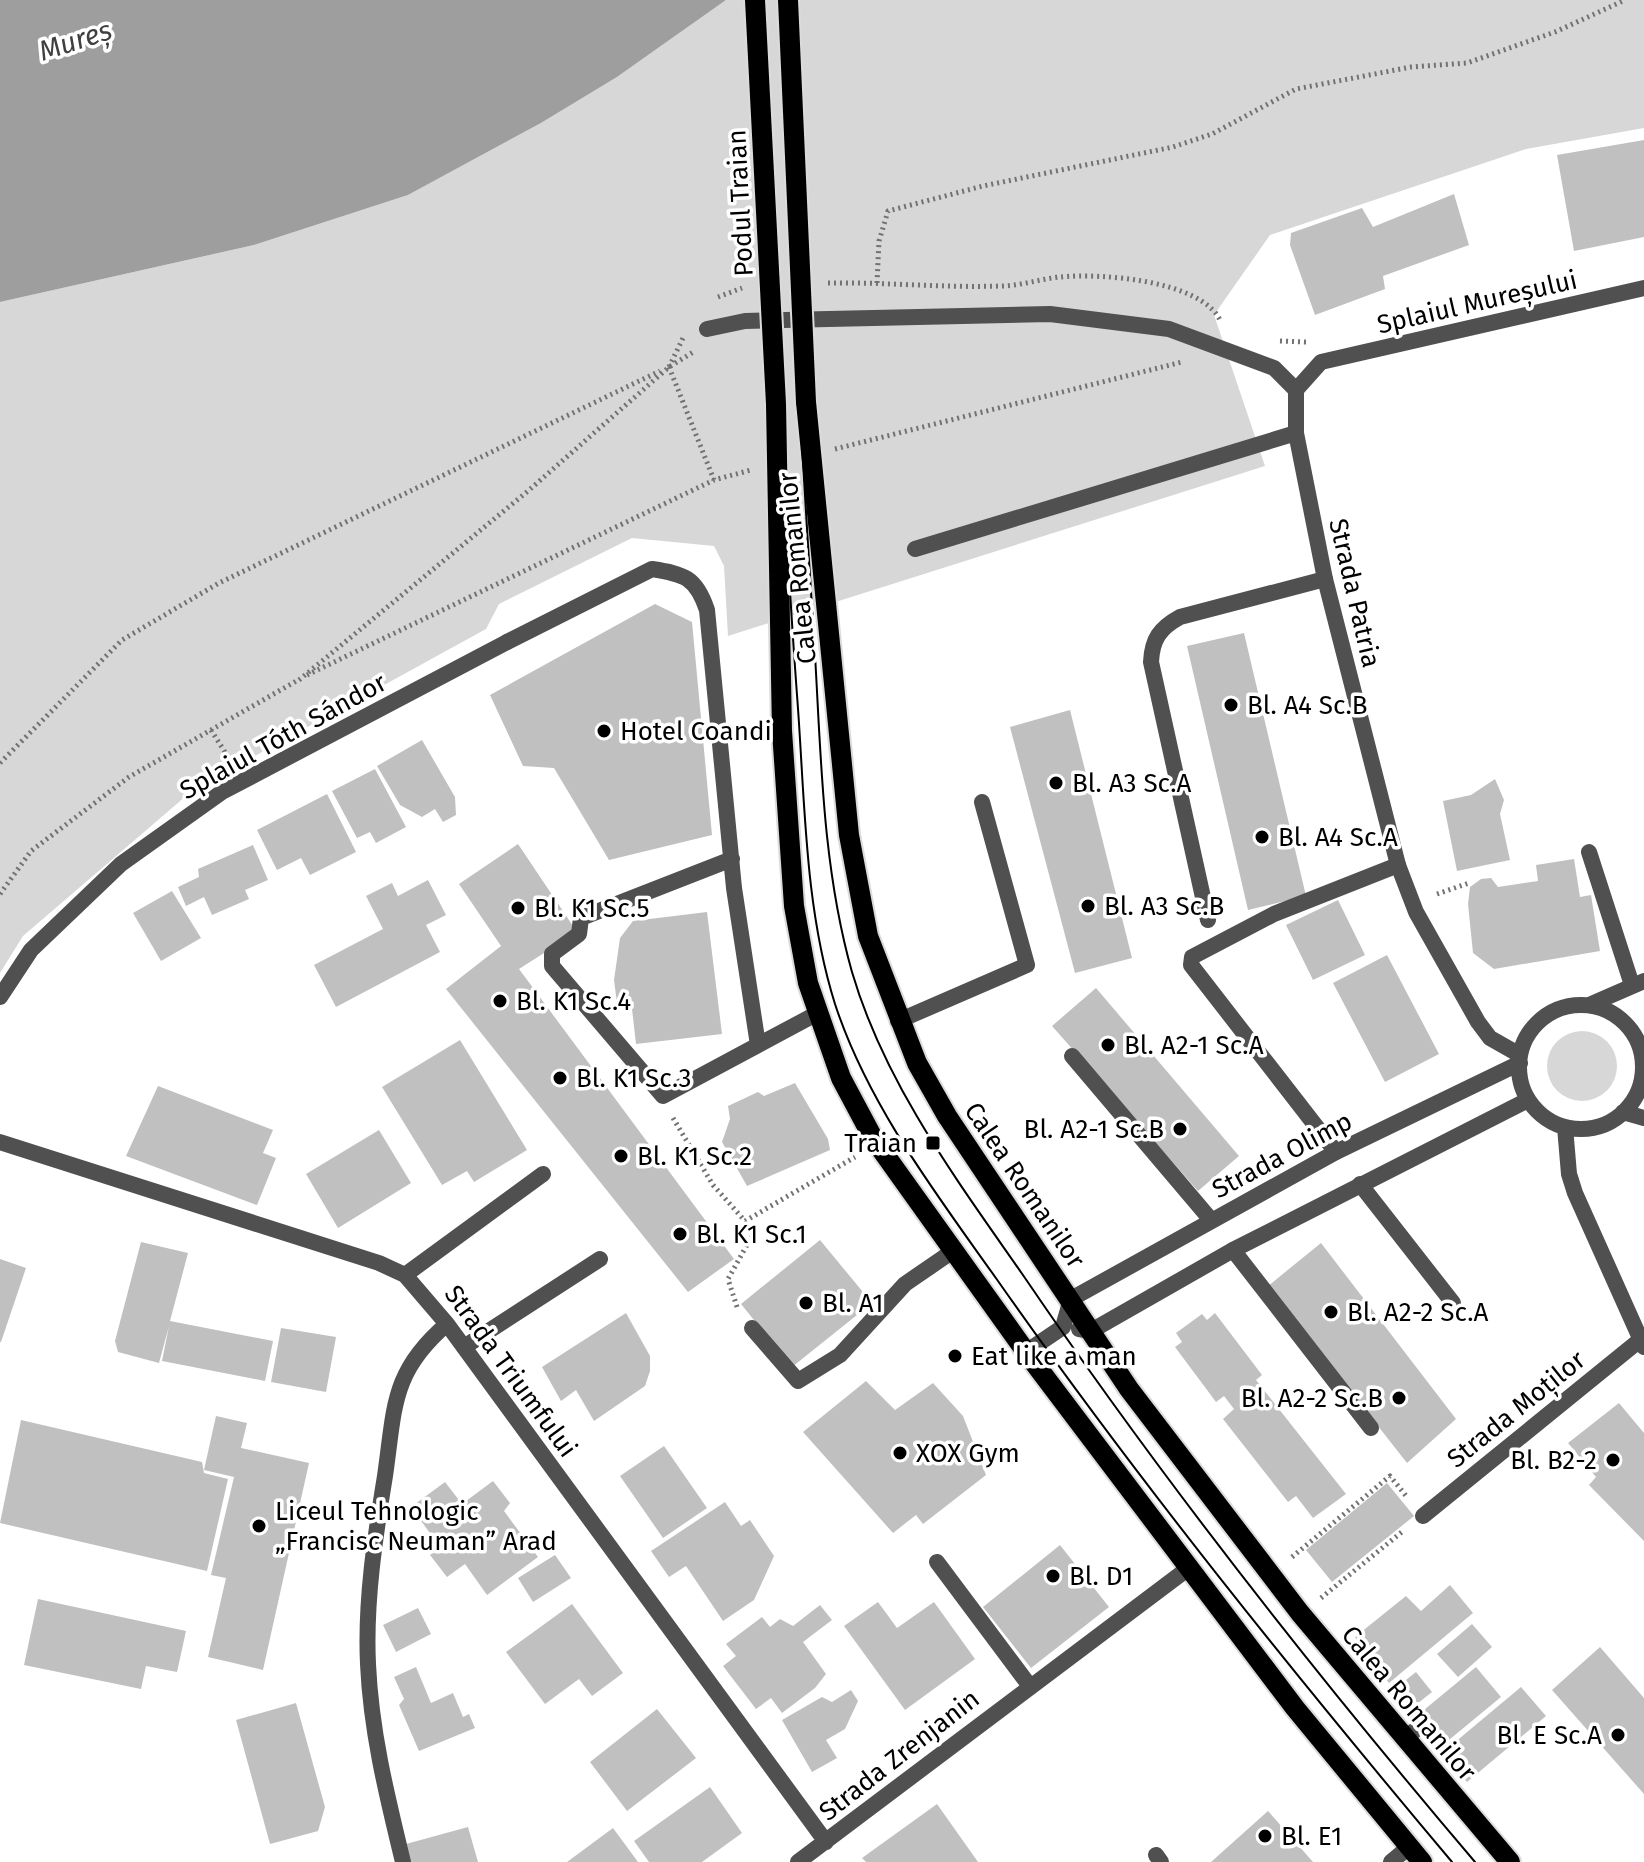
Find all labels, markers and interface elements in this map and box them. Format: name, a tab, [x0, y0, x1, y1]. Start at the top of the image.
water label: Mureș	[34, 13, 116, 69]
street label: Podul Traian	[721, 129, 760, 277]
street label: Splaiul Mureșului	[1374, 264, 1580, 342]
street label: Calea Romanilor	[772, 470, 823, 665]
street label: Strada Patria	[1322, 516, 1387, 671]
street label: Splaiul Tóth Sándor	[175, 667, 392, 806]
place label: Bl. A4 Sc.B	[1247, 690, 1368, 721]
marker: Bl. A4 Sc.B	[1222, 696, 1240, 714]
place label: Hotel Coandi	[620, 716, 772, 747]
marker: Hotel Coandi	[595, 722, 613, 740]
place label: Bl. A3 Sc.A	[1072, 768, 1192, 799]
marker: Bl. A3 Sc.A	[1047, 774, 1065, 792]
place label: Bl. A4 Sc.A	[1278, 822, 1398, 853]
marker: Bl. A4 Sc.A	[1253, 828, 1271, 846]
place label: Bl. A3 Sc.B	[1104, 891, 1224, 922]
place label: Bl. K1 Sc.5	[534, 893, 650, 924]
marker: Bl. A3 Sc.B	[1079, 897, 1097, 915]
marker: Bl. K1 Sc.5	[509, 899, 527, 917]
place label: Bl. K1 Sc.4	[516, 986, 631, 1017]
marker: Bl. K1 Sc.4	[491, 992, 509, 1010]
place label: Bl. A2-1 Sc.A	[1124, 1030, 1264, 1061]
marker: Bl. A2-1 Sc.A	[1099, 1036, 1117, 1054]
place label: Bl. K1 Sc.3	[576, 1063, 691, 1094]
marker: Bl. K1 Sc.3	[551, 1069, 569, 1087]
street label: Calea Romanilor	[958, 1097, 1091, 1274]
street label: Strada Olimp	[1207, 1106, 1358, 1205]
place label: Bl. A2-1 Sc.B	[1024, 1114, 1164, 1145]
marker: Bl. A2-1 Sc.B	[1171, 1120, 1189, 1138]
place label: Traian	[844, 1128, 917, 1159]
marker: Traian	[924, 1134, 942, 1152]
place label: Bl. K1 Sc.2	[637, 1141, 752, 1172]
marker: Bl. K1 Sc.2	[612, 1147, 630, 1165]
place label: Bl. K1 Sc.1	[696, 1219, 807, 1250]
marker: Bl. K1 Sc.1	[671, 1225, 689, 1243]
street label: Strada Triumfului	[438, 1279, 583, 1463]
place label: Bl. A1	[822, 1288, 884, 1319]
marker: Bl. A1	[797, 1294, 815, 1312]
place label: Bl. A2-2 Sc.A	[1347, 1297, 1489, 1328]
marker: Bl. A2-2 Sc.A	[1322, 1303, 1340, 1321]
place label: Eat like a man	[971, 1341, 1137, 1372]
street label: Strada Moților	[1441, 1344, 1592, 1475]
marker: Eat like a man	[946, 1347, 964, 1365]
place label: Bl. A2-2 Sc.B	[1241, 1383, 1383, 1414]
marker: Bl. A2-2 Sc.B	[1390, 1389, 1408, 1407]
place label: XOX Gym	[916, 1438, 1020, 1469]
marker: XOX Gym	[891, 1444, 909, 1462]
place label: Bl. B2-2	[1510, 1445, 1597, 1476]
marker: Bl. B2-2	[1604, 1451, 1622, 1469]
place label: Liceul Tehnologic „Francisc Neuman” Arad	[275, 1496, 557, 1557]
marker: Liceul Tehnologic „Francisc Neuman” Arad	[250, 1517, 268, 1535]
place label: Bl. D1	[1069, 1561, 1133, 1592]
marker: Bl. D1	[1044, 1567, 1062, 1585]
street label: Calea Romanilor	[1335, 1619, 1482, 1787]
street label: Strada Zrenjanin	[813, 1683, 985, 1827]
place label: Bl. E Sc.A	[1496, 1720, 1602, 1751]
marker: Bl. E Sc.A	[1609, 1726, 1627, 1744]
place label: Bl. E1	[1281, 1821, 1342, 1852]
marker: Bl. E1	[1256, 1827, 1274, 1845]

